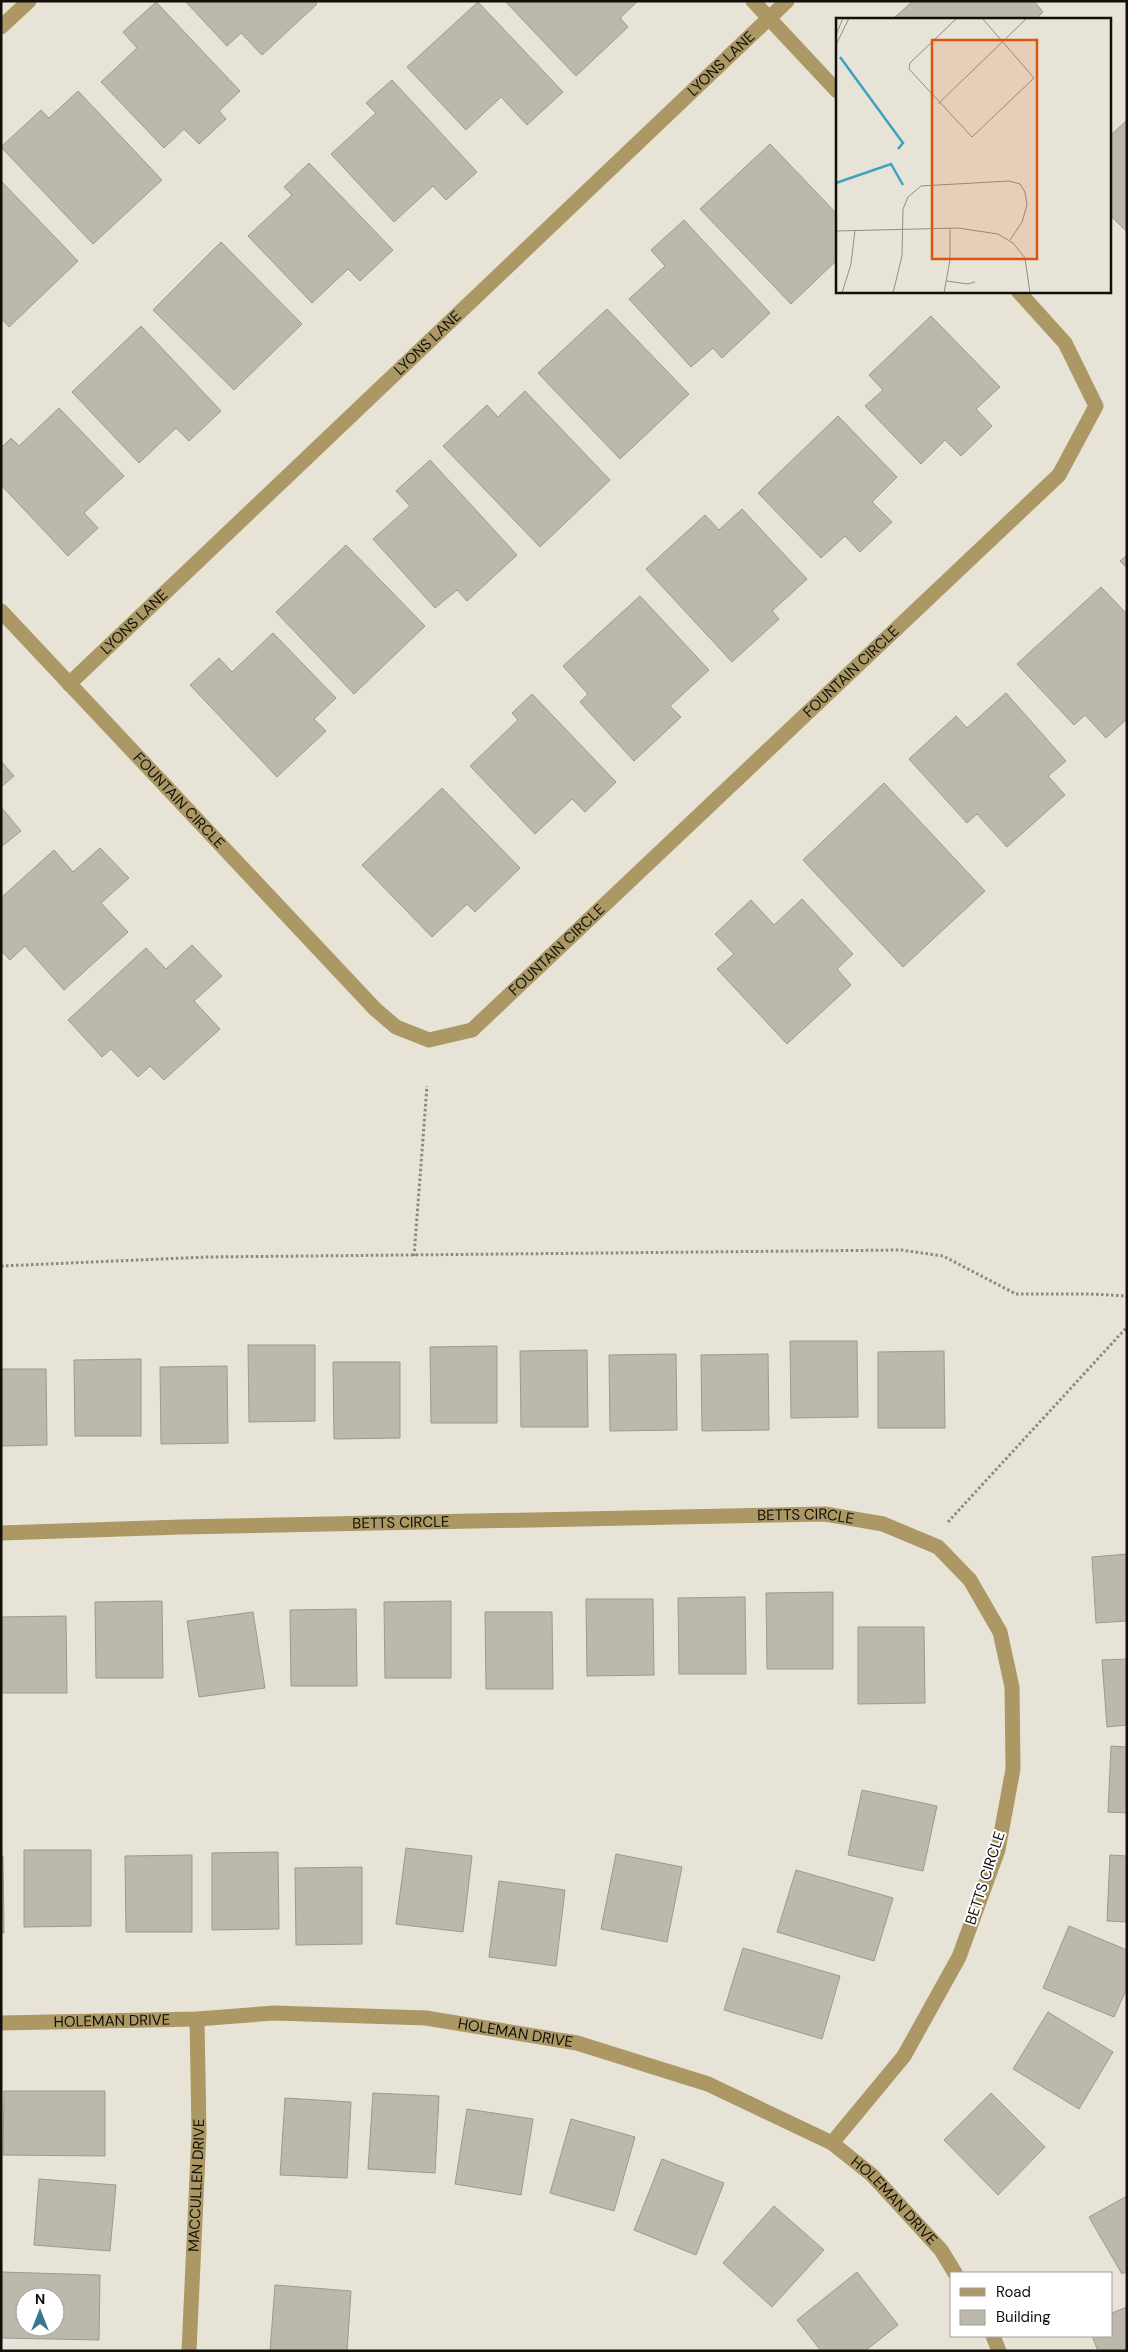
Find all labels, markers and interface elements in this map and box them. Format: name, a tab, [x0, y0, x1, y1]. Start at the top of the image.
inset map	[836, 18, 1110, 292]
street label: LYONS LANE	[683, 27, 759, 101]
street label: LYONS LANE	[390, 306, 466, 380]
street label: LYONS LANE	[96, 585, 172, 659]
street label: FOUNTAIN CIRCLE	[799, 621, 903, 722]
street label: FOUNTAIN CIRCLE	[129, 748, 229, 853]
street label: FOUNTAIN CIRCLE	[504, 900, 609, 1000]
street label: BETTS CIRCLE	[757, 1504, 856, 1529]
street label: BETTS CIRCLE	[352, 1512, 450, 1534]
street label: BETTS CIRCLE	[960, 1829, 1010, 1927]
street label: HOLEMAN DRIVE	[54, 2010, 170, 2032]
street label: HOLEMAN DRIVE	[456, 2013, 575, 2052]
street label: MACCULLEN DRIVE	[184, 2118, 209, 2252]
street label: HOLEMAN DRIVE	[847, 2152, 942, 2249]
legend	[950, 2272, 1113, 2337]
text: Road	[996, 2282, 1031, 2302]
north arrow	[15, 2287, 65, 2337]
text: N	[35, 2290, 45, 2308]
text: Building	[996, 2307, 1051, 2327]

